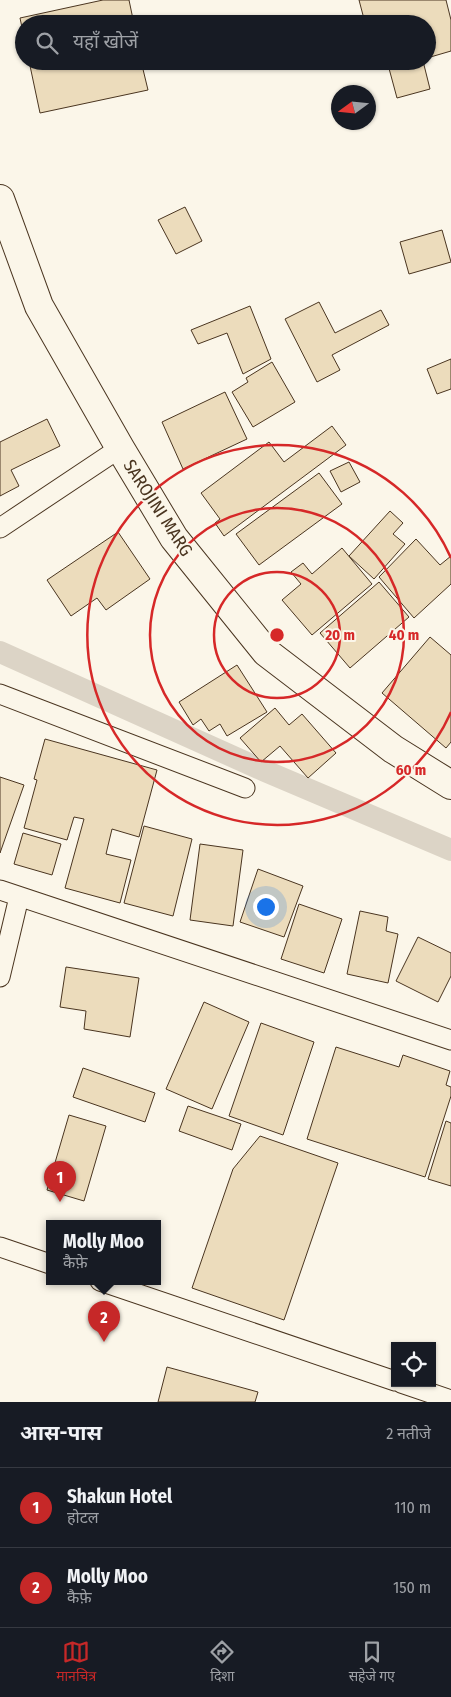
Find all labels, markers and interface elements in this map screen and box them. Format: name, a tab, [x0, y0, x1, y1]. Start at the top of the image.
search box	[15, 15, 436, 70]
icon: search	[33, 29, 61, 57]
text: यहाँ खोजें	[73, 30, 138, 53]
north arrow	[331, 85, 376, 130]
street label: SAROJINI MARG	[119, 456, 197, 560]
centre of rings	[268, 626, 286, 644]
text: 20 m	[324, 626, 355, 644]
text: 40 m	[389, 626, 419, 644]
text: 60 m	[396, 761, 426, 779]
your location	[253, 894, 279, 920]
pin: 1	[44, 1161, 76, 1202]
popup	[46, 1220, 161, 1285]
text: Molly Moo	[63, 1230, 144, 1253]
text: कैफ़े	[63, 1253, 88, 1272]
pin: 2	[88, 1301, 120, 1342]
map controls	[391, 1342, 436, 1387]
button: locate	[391, 1342, 436, 1387]
text: आस-पास	[20, 1420, 102, 1446]
text: 2 नतीजे	[386, 1424, 431, 1443]
text: Shakun Hotel	[67, 1485, 172, 1508]
text: 1	[33, 1498, 39, 1517]
text: 110 m	[394, 1498, 431, 1517]
text: होटल	[67, 1508, 99, 1527]
text: Molly Moo	[67, 1565, 148, 1588]
text: 2	[32, 1578, 40, 1597]
text: 150 m	[393, 1578, 431, 1597]
text: कैफ़े	[67, 1588, 92, 1607]
tab: मानचित्र	[56, 1638, 96, 1687]
tab: दिशा	[208, 1638, 236, 1687]
tab: सहेजे गए	[349, 1638, 395, 1687]

